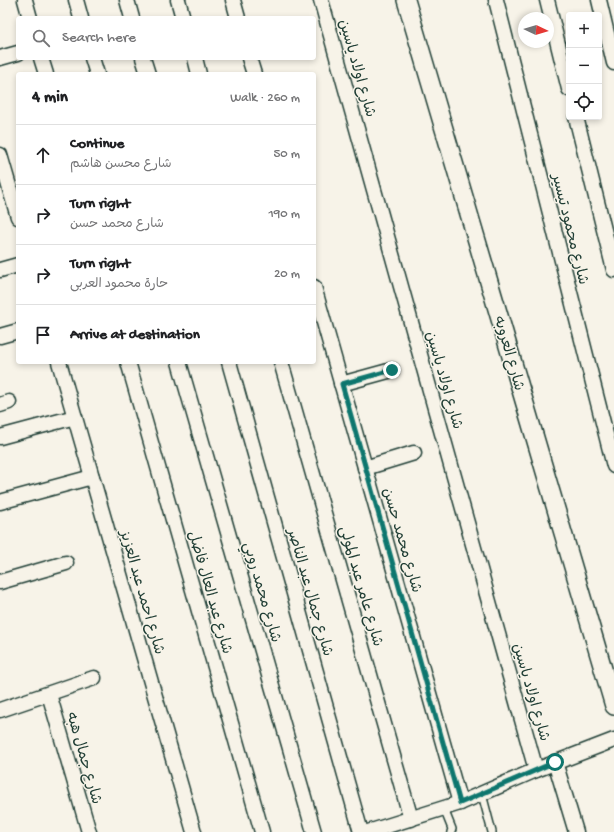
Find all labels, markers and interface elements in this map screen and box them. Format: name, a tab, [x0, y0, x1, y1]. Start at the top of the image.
north arrow	[518, 12, 554, 48]
map controls	[566, 12, 602, 120]
button: +	[566, 12, 602, 48]
search box	[16, 16, 316, 60]
street label: شارع اولاد ياسين	[333, 17, 379, 120]
icon: search	[30, 27, 52, 49]
text: Search here	[62, 29, 136, 47]
button: −	[566, 48, 602, 84]
button: locate	[566, 84, 602, 120]
text: 4 min	[32, 88, 68, 108]
text: Walk · 260 m	[230, 91, 300, 106]
text: Continue	[70, 135, 124, 153]
icon: ahead	[32, 144, 54, 166]
text: 50 m	[273, 147, 300, 162]
text: شارع محسن هاشم	[70, 157, 172, 172]
street label: شارع محمود تيسير	[546, 170, 592, 287]
text: Turn right	[70, 195, 130, 213]
icon: right	[32, 204, 54, 226]
text: 190 m	[269, 207, 300, 222]
text: شارع محمد حسن	[70, 217, 164, 232]
text: Turn right	[70, 255, 130, 273]
icon: right	[32, 264, 54, 286]
text: 20 m	[274, 267, 300, 282]
text: حارة محمود العربى	[70, 277, 168, 292]
street label: شارع العروبه	[489, 314, 527, 393]
icon: arrive	[32, 324, 54, 346]
text: Arrive at destination	[70, 326, 200, 344]
street label: شارع اولاد ياسين	[420, 329, 466, 432]
route end	[383, 361, 401, 379]
street label: شارع محمد حسن	[378, 486, 425, 595]
street label: شارع عامر عبد المولى	[334, 524, 386, 649]
street label: شارع احمد عبد العزيز	[114, 526, 167, 657]
street label: شارع جمال عبد الناصر	[282, 526, 336, 659]
street label: شارع عبد العال فاضل	[183, 529, 235, 656]
street label: شارع محمد روبي	[236, 540, 284, 645]
street label: شارع اولاد ياسين	[507, 641, 553, 744]
street label: شارع جمال هبه	[61, 710, 105, 807]
route start	[546, 753, 564, 771]

